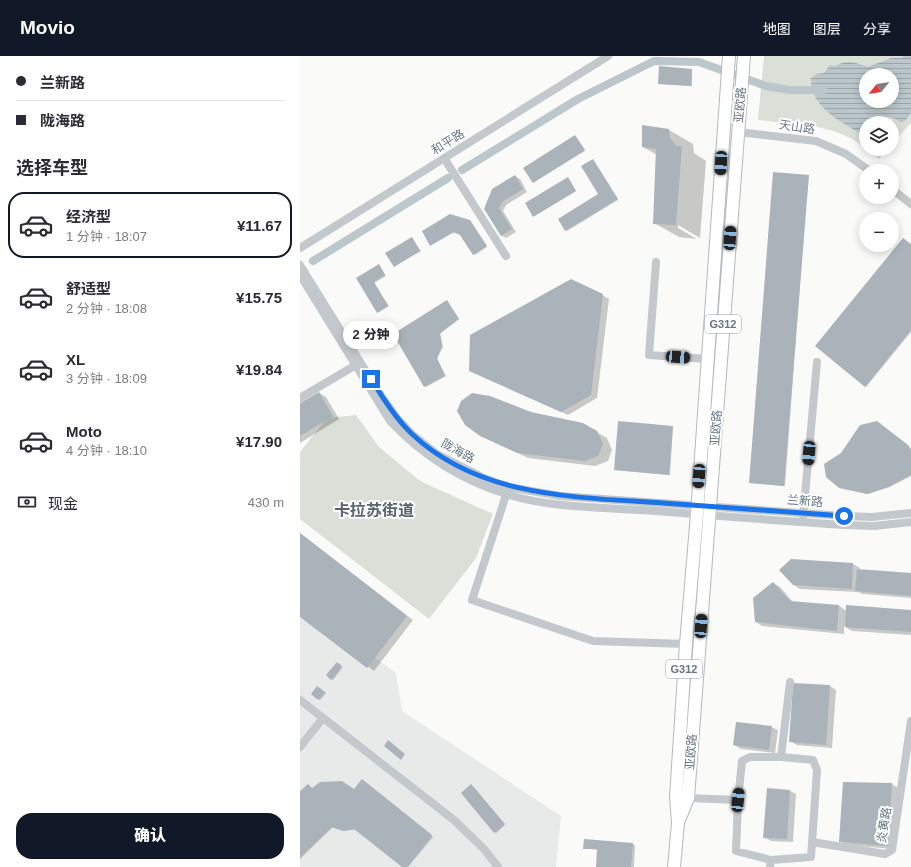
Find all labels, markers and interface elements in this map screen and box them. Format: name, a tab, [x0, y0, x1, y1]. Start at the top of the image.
text: Movio	[20, 17, 75, 38]
text: 地图	[763, 21, 791, 37]
text: 图层	[813, 21, 841, 37]
text: 分享	[863, 21, 891, 37]
north arrow	[859, 68, 899, 108]
map controls	[859, 68, 899, 252]
text: 兰新路	[40, 74, 85, 91]
street label: 亚欧路	[731, 86, 749, 124]
text: 陇海路	[40, 112, 85, 129]
button: layers	[859, 116, 899, 156]
street label: 天山路	[778, 118, 816, 136]
street label: 和平路	[429, 127, 467, 157]
car	[714, 151, 728, 175]
text: 选择车型	[16, 158, 88, 178]
button: +	[859, 164, 899, 204]
icon: car	[18, 207, 54, 243]
text: 经济型	[66, 208, 111, 225]
button: −	[859, 212, 899, 252]
text: ¥11.67	[237, 217, 282, 234]
car	[723, 226, 737, 250]
text: 1 分钟 · 18:07	[66, 229, 147, 244]
icon: car	[18, 279, 54, 315]
text: 舒适型	[66, 280, 111, 297]
text: ¥15.75	[236, 289, 282, 306]
text: 2 分钟 · 18:08	[66, 301, 147, 316]
road number: G312	[705, 315, 741, 333]
callout: 2 分钟	[343, 321, 399, 349]
text: 2 分钟	[353, 327, 389, 342]
car	[666, 350, 690, 364]
icon: car	[18, 351, 54, 387]
text: XL	[66, 351, 85, 368]
text: ¥19.84	[236, 361, 282, 378]
route end	[362, 370, 380, 388]
text: 3 分钟 · 18:09	[66, 371, 147, 386]
street label: 亚欧路	[708, 410, 724, 446]
icon: car	[18, 423, 54, 459]
text: Moto	[66, 423, 102, 440]
text: ¥17.90	[236, 433, 282, 450]
street label: 陇海路	[439, 436, 477, 466]
car	[802, 441, 816, 465]
text: 4 分钟 · 18:10	[66, 443, 147, 458]
car	[692, 464, 706, 488]
icon: cash	[16, 491, 38, 513]
street label: 兰新路	[787, 493, 823, 509]
text: 现金	[48, 495, 78, 512]
text: 430 m	[248, 495, 284, 510]
district label: 卡拉苏街道	[334, 501, 414, 519]
route start	[835, 507, 853, 525]
car	[694, 614, 708, 638]
road number: G312	[666, 660, 702, 678]
street label: 亚欧路	[683, 734, 699, 770]
car	[731, 787, 745, 813]
street label: 炎黄路	[874, 806, 894, 844]
button: 确认	[16, 813, 284, 859]

